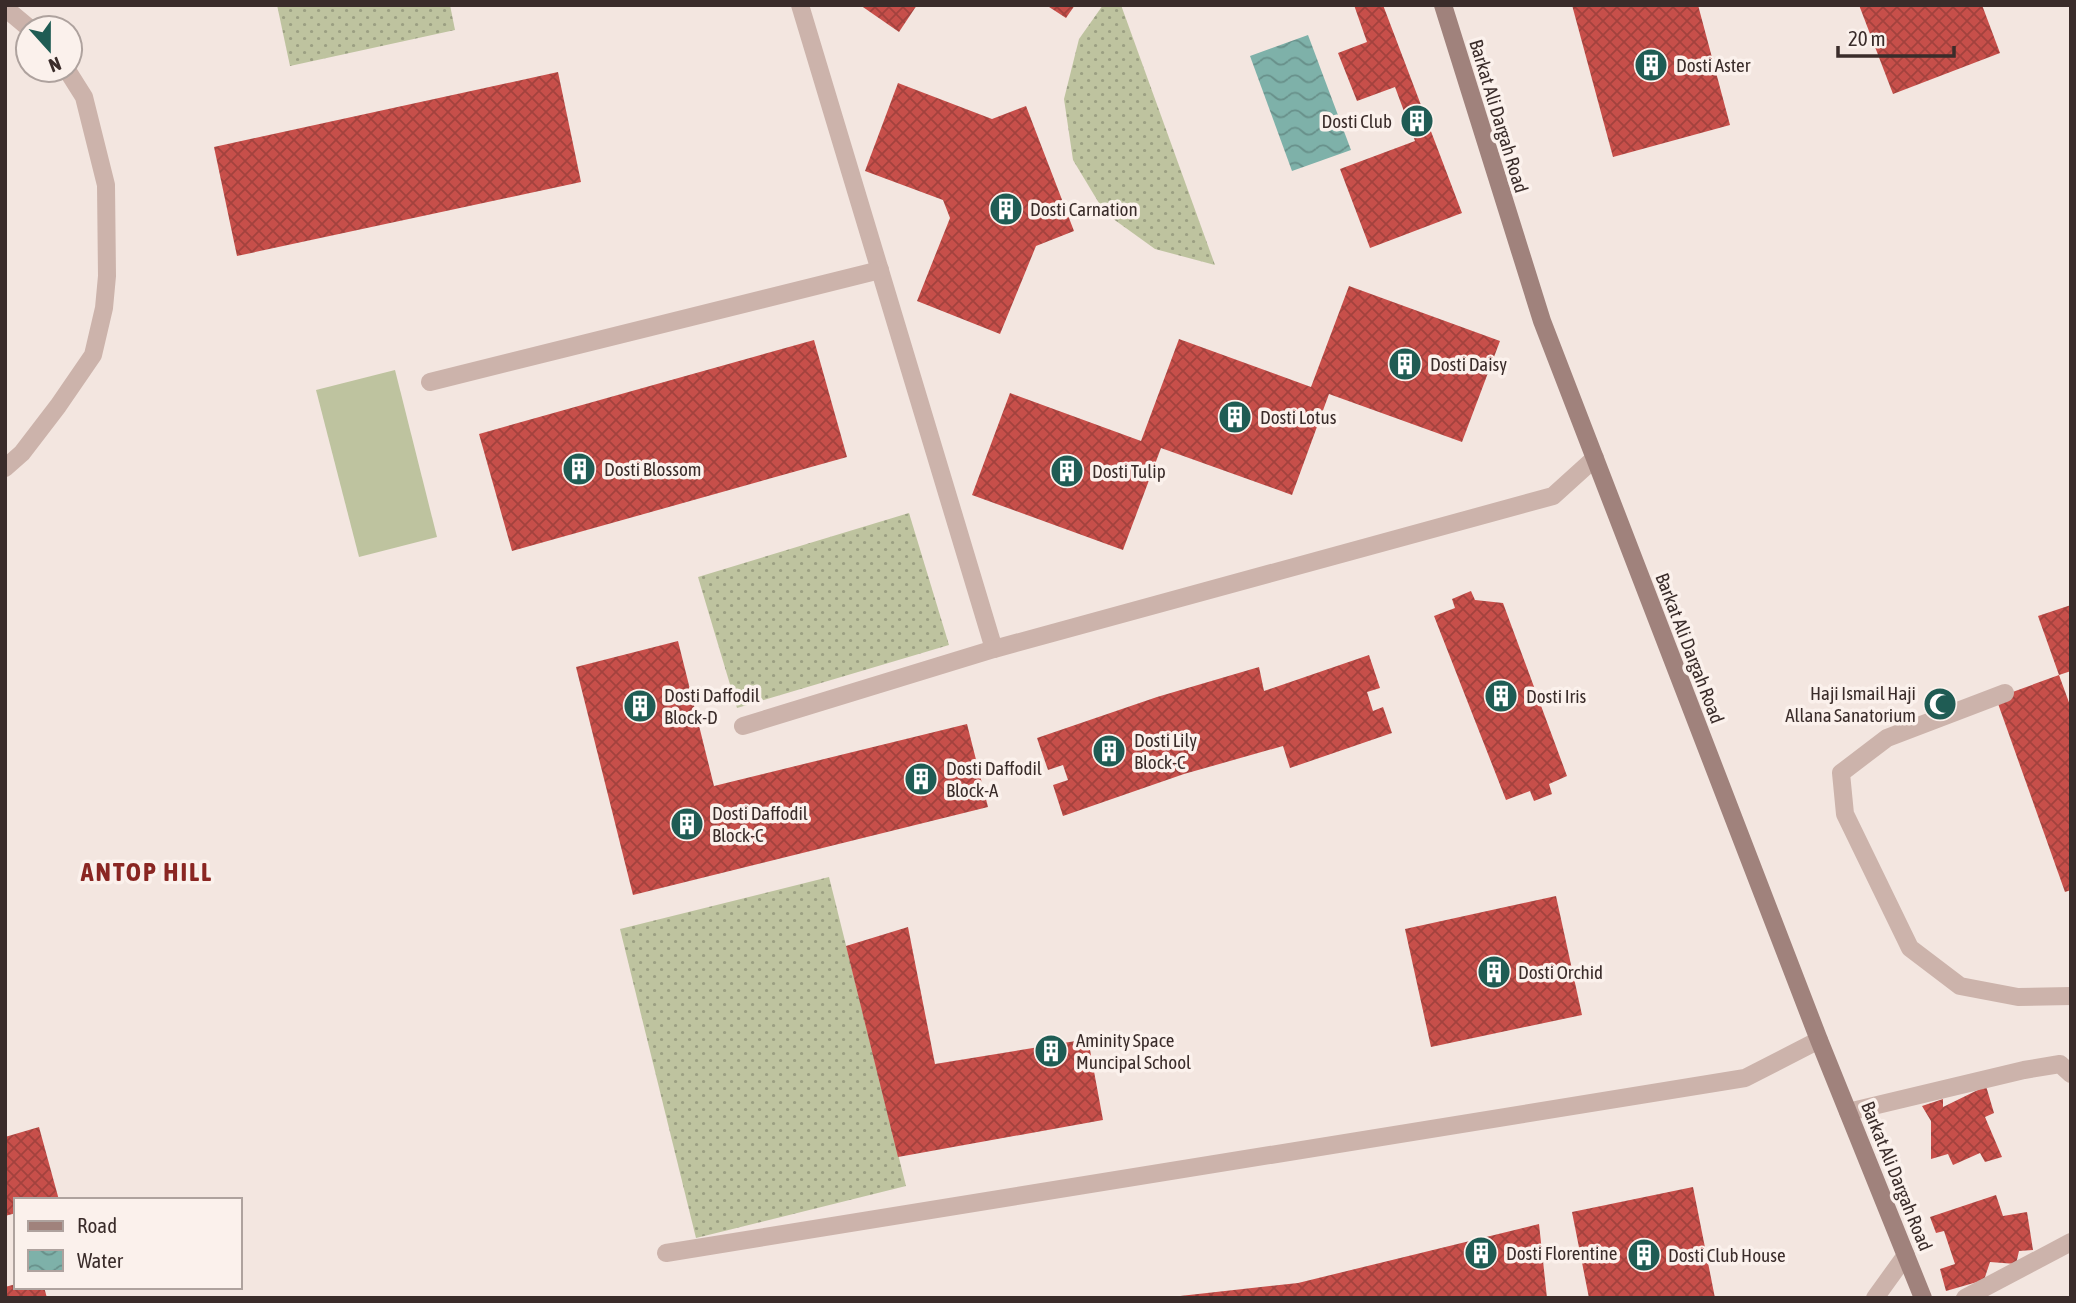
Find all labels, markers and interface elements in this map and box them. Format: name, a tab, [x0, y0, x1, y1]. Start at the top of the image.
north arrow	[14, 14, 84, 84]
scale bar	[1838, 14, 1954, 58]
text: 20 m	[1848, 26, 1886, 50]
street label: Barkat Ali Dargah Road	[1465, 37, 1533, 195]
building icon: Dosti Aster	[1632, 46, 1670, 84]
text: N	[46, 53, 64, 77]
place label: Dosti Aster	[1676, 54, 1751, 76]
building icon: Dosti Club	[1398, 102, 1436, 140]
place label: Dosti Club	[1322, 110, 1392, 132]
building icon: Dosti Carnation	[987, 190, 1025, 228]
place label: Dosti Carnation	[1030, 198, 1138, 220]
building icon: Dosti Daisy	[1386, 345, 1424, 383]
place label: Dosti Daisy	[1430, 353, 1507, 375]
building icon: Dosti Lotus	[1216, 398, 1254, 436]
place label: Dosti Lotus	[1260, 406, 1337, 428]
building icon: Dosti Blossom	[560, 450, 598, 488]
building icon: Dosti Tulip	[1048, 452, 1086, 490]
place label: Dosti Blossom	[604, 458, 702, 480]
place label: Dosti Tulip	[1092, 460, 1166, 482]
street label: Barkat Ali Dargah Road	[1651, 570, 1729, 726]
building icon: Dosti Iris	[1482, 677, 1520, 715]
place label: Haji Ismail Haji Allana Sanatorium	[1785, 682, 1916, 726]
place label: Dosti Daffodil Block-D	[664, 684, 760, 728]
place label: Dosti Iris	[1526, 685, 1587, 707]
mosque icon: Haji Ismail Haji Allana Sanatorium	[1921, 685, 1959, 723]
building icon: Dosti Daffodil Block-D	[621, 687, 659, 725]
place label: Dosti Lily Block-C	[1134, 729, 1197, 773]
building icon: Dosti Lily Block-C	[1090, 732, 1128, 770]
place label: Dosti Daffodil Block-A	[946, 757, 1042, 801]
building icon: Dosti Daffodil Block-A	[902, 760, 940, 798]
place label: Dosti Daffodil Block-C	[712, 802, 808, 846]
building icon: Dosti Daffodil Block-C	[668, 805, 706, 843]
district label: ANTOP HILL	[80, 857, 213, 887]
building icon: Dosti Orchid	[1475, 953, 1513, 991]
place label: Dosti Orchid	[1518, 961, 1603, 983]
place label: Aminity Space Muncipal School	[1076, 1029, 1191, 1073]
building icon: Aminity Space Muncipal School	[1032, 1032, 1070, 1070]
street label: Barkat Ali Dargah Road	[1857, 1098, 1937, 1254]
legend	[14, 1198, 242, 1289]
text: Road	[77, 1213, 117, 1237]
building icon: Dosti Florentine	[1462, 1234, 1500, 1272]
building icon: Dosti Club House	[1625, 1236, 1663, 1274]
place label: Dosti Florentine	[1506, 1242, 1617, 1264]
place label: Dosti Club House	[1668, 1244, 1786, 1266]
text: Water	[77, 1248, 124, 1272]

